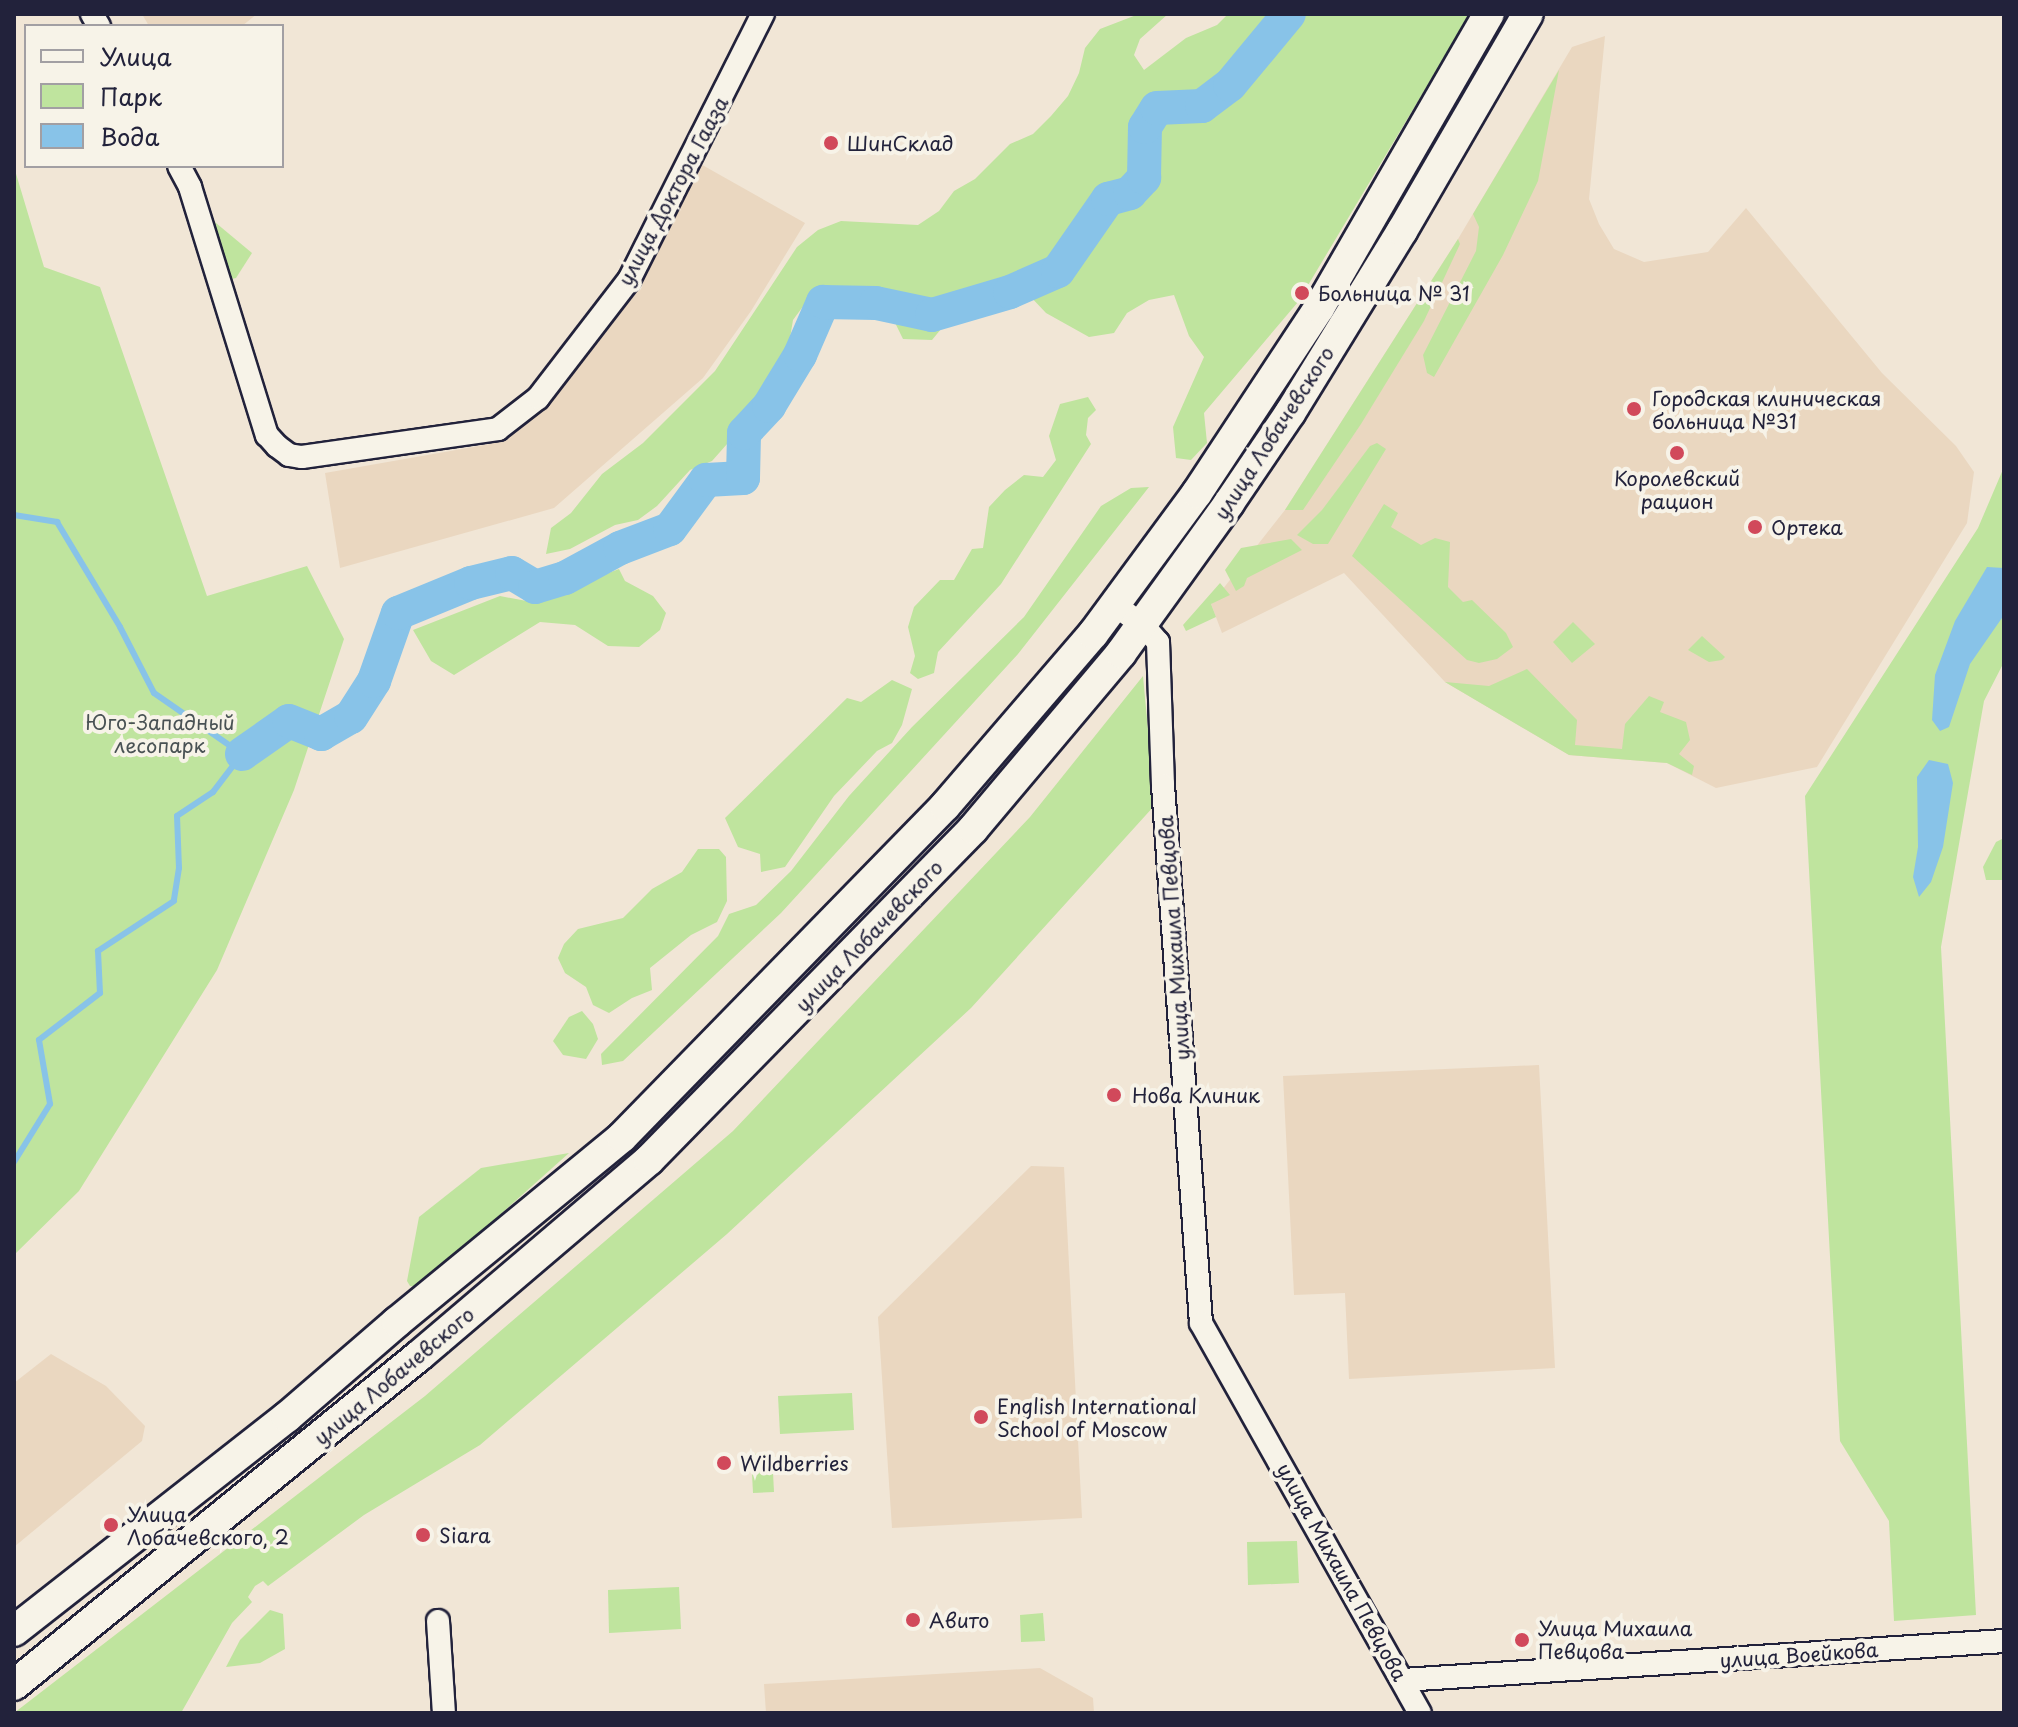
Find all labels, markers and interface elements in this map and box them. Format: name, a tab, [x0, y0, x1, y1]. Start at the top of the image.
legend	[24, 24, 284, 168]
text: Улица	[100, 38, 172, 74]
text: Парк	[100, 78, 162, 114]
street label: улица Доктора Гааза	[613, 92, 733, 290]
text: Вода	[100, 118, 159, 154]
place label: ШинСклад	[847, 131, 954, 155]
marker: ШинСклад	[822, 134, 840, 152]
place label: Больница № 31	[1318, 281, 1471, 305]
marker: Больница № 31	[1293, 284, 1311, 302]
street label: улица Лобачевского	[1209, 341, 1339, 525]
place label: Городская клиническая больница №31	[1652, 386, 1882, 433]
marker: Городская клиническая больница №31	[1623, 398, 1645, 420]
marker: Королевский рацион	[1668, 444, 1686, 462]
place label: Королевский рацион	[1614, 466, 1740, 513]
place label: Ортека	[1771, 515, 1843, 539]
marker: Ортека	[1746, 518, 1764, 536]
park label: Юго-Западный лесопарк	[85, 711, 235, 758]
street label: улица Михаила Певцова	[1153, 813, 1195, 1063]
street label: улица Лобачевского	[790, 855, 948, 1017]
place label: Нова Клиник	[1132, 1083, 1261, 1107]
marker: Нова Клиник	[1103, 1084, 1125, 1106]
street label: улица Лобачевского	[309, 1302, 479, 1450]
place label: English International School of Moscow	[997, 1394, 1199, 1441]
marker: English International School of Moscow	[972, 1408, 990, 1426]
place label: Wildberries	[740, 1451, 849, 1475]
marker: Wildberries	[715, 1454, 733, 1472]
street label: улица Михаила Певцова	[1271, 1458, 1413, 1686]
place label: Улица Лобачевского, 2	[127, 1502, 289, 1549]
marker: Улица Лобачевского, 2	[102, 1516, 120, 1534]
place label: Siara	[439, 1523, 490, 1547]
marker: Siara	[414, 1526, 432, 1544]
place label: Авито	[929, 1608, 989, 1632]
marker: Авито	[904, 1611, 922, 1629]
place label: Улица Михаила Певцова	[1538, 1616, 1694, 1663]
marker: Улица Михаила Певцова	[1513, 1631, 1531, 1649]
street label: улица Воейкова	[1718, 1637, 1880, 1673]

